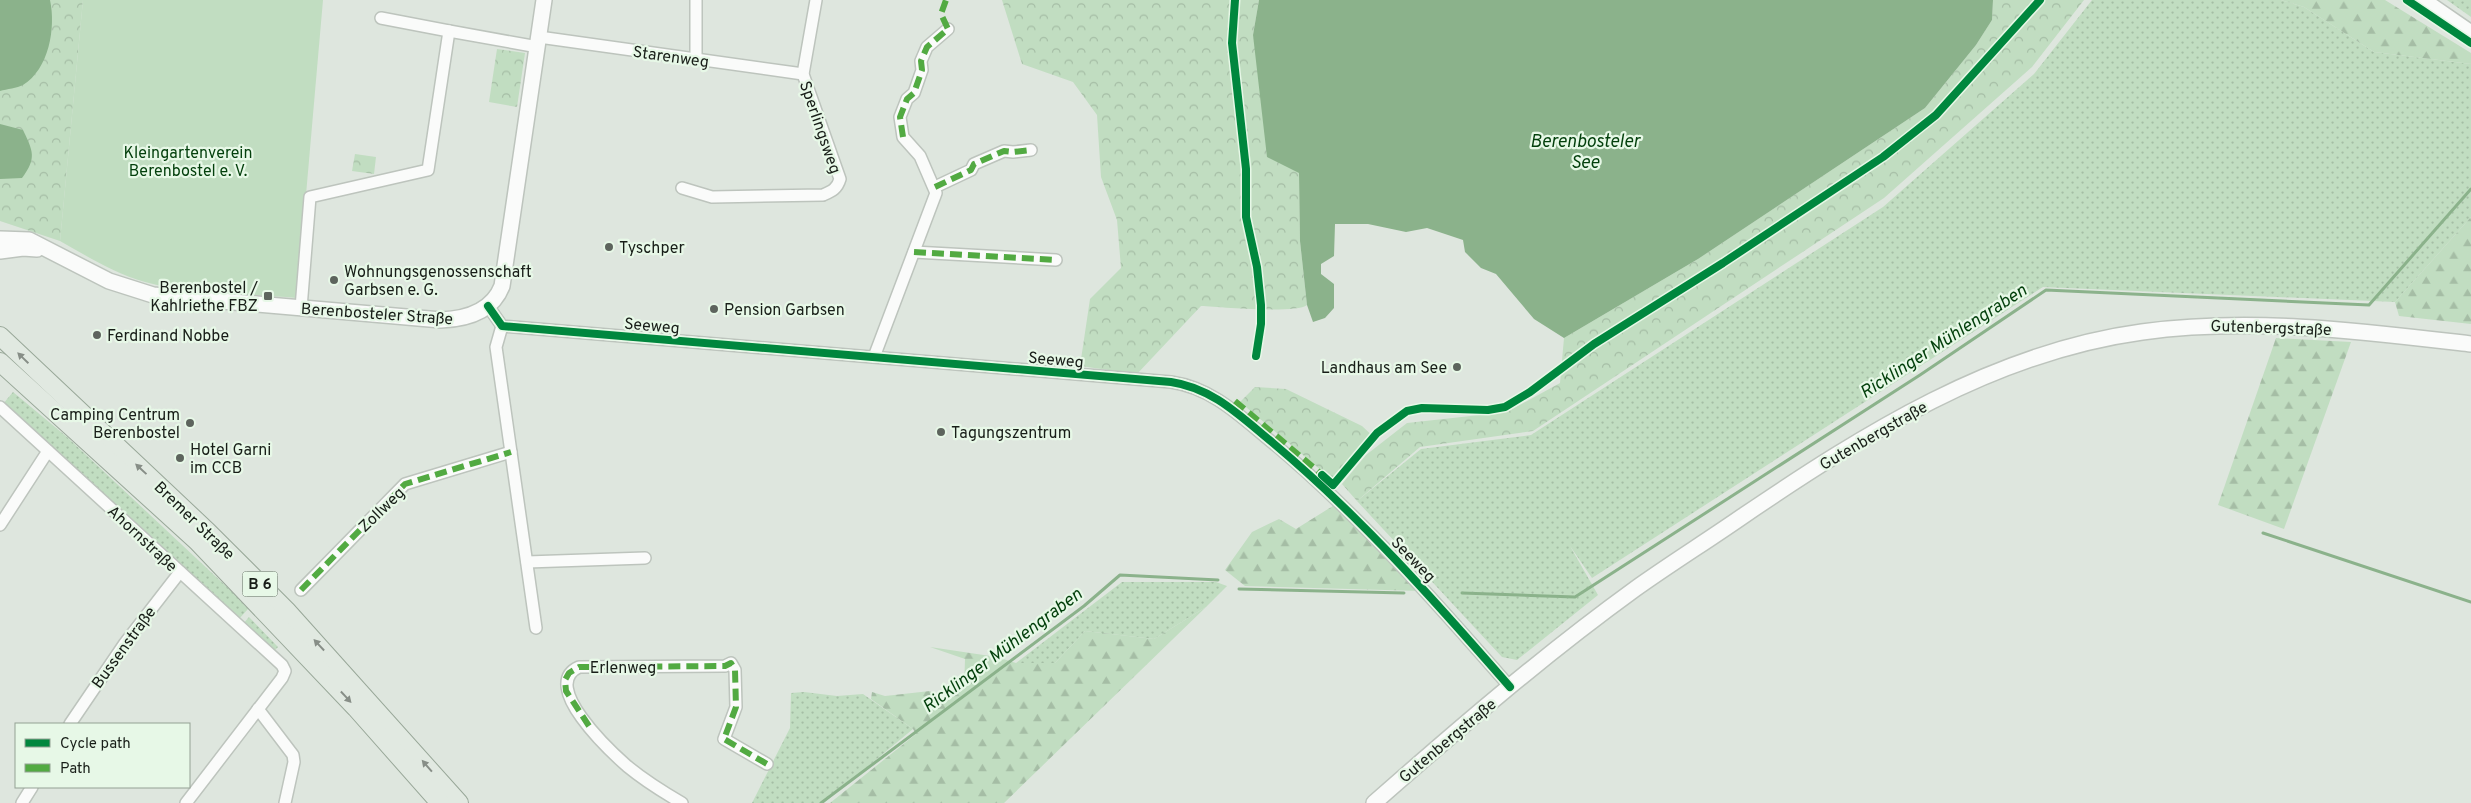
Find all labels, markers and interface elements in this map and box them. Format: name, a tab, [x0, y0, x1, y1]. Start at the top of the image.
street label: Starenweg	[631, 43, 710, 73]
street label: Sperlingsweg	[794, 79, 844, 177]
water label: Berenbosteler See	[1530, 131, 1642, 175]
park label: Kleingartenverein Berenbostel e. V.	[124, 144, 252, 182]
place label: Tyschper	[619, 239, 685, 259]
marker: Tyschper	[603, 241, 615, 253]
place label: Wohnungsgenossenschaft Garbsen e. G.	[344, 263, 532, 301]
marker: Wohnungsgenossenschaft Garbsen e. G.	[328, 274, 340, 286]
place label: Berenbostel / Kahlriethe FBZ	[150, 279, 258, 317]
water label: Ricklinger Mühlengraben	[1856, 280, 2032, 405]
marker: Berenbostel / Kahlriethe FBZ	[262, 290, 274, 302]
street label: Berenbosteler Straße	[300, 300, 454, 330]
place label: Pension Garbsen	[724, 301, 845, 321]
marker: Pension Garbsen	[708, 303, 720, 315]
street label: Seeweg	[623, 315, 681, 339]
street label: Gutenbergstraße	[2210, 317, 2332, 341]
place label: Ferdinand Nobbe	[107, 327, 229, 347]
marker: Ferdinand Nobbe	[91, 329, 103, 341]
street label: Seeweg	[1027, 349, 1085, 373]
one-way arrow	[17, 353, 29, 365]
place label: Landhaus am See	[1321, 359, 1447, 379]
marker: Landhaus am See	[1451, 361, 1463, 373]
street label: Gutenbergstraße	[1817, 398, 1931, 476]
place label: Camping Centrum Berenbostel	[50, 406, 180, 444]
marker: Camping Centrum Berenbostel	[184, 417, 196, 429]
place label: Tagungszentrum	[951, 424, 1071, 444]
marker: Tagungszentrum	[935, 426, 947, 438]
place label: Hotel Garni im CCB	[190, 441, 271, 479]
marker: Hotel Garni im CCB	[174, 452, 186, 464]
one-way arrow	[136, 463, 148, 475]
street label: Bremer Straße	[149, 478, 238, 565]
street label: Zollweg	[355, 484, 410, 537]
street label: Ahornstraße	[102, 502, 181, 577]
street label: Seeweg	[1386, 533, 1439, 587]
road number: B 6	[242, 572, 278, 596]
water label: Ricklinger Mühlengraben	[918, 583, 1088, 719]
street label: Bussenstraße	[88, 603, 161, 693]
one-way arrow	[313, 639, 324, 652]
street label: Erlenweg	[590, 659, 656, 679]
one-way arrow	[340, 690, 352, 702]
street label: Gutenbergstraße	[1395, 695, 1501, 788]
legend	[15, 723, 190, 788]
text: Cycle path	[60, 735, 131, 754]
text: Path	[60, 760, 91, 779]
one-way arrow	[421, 761, 433, 773]

